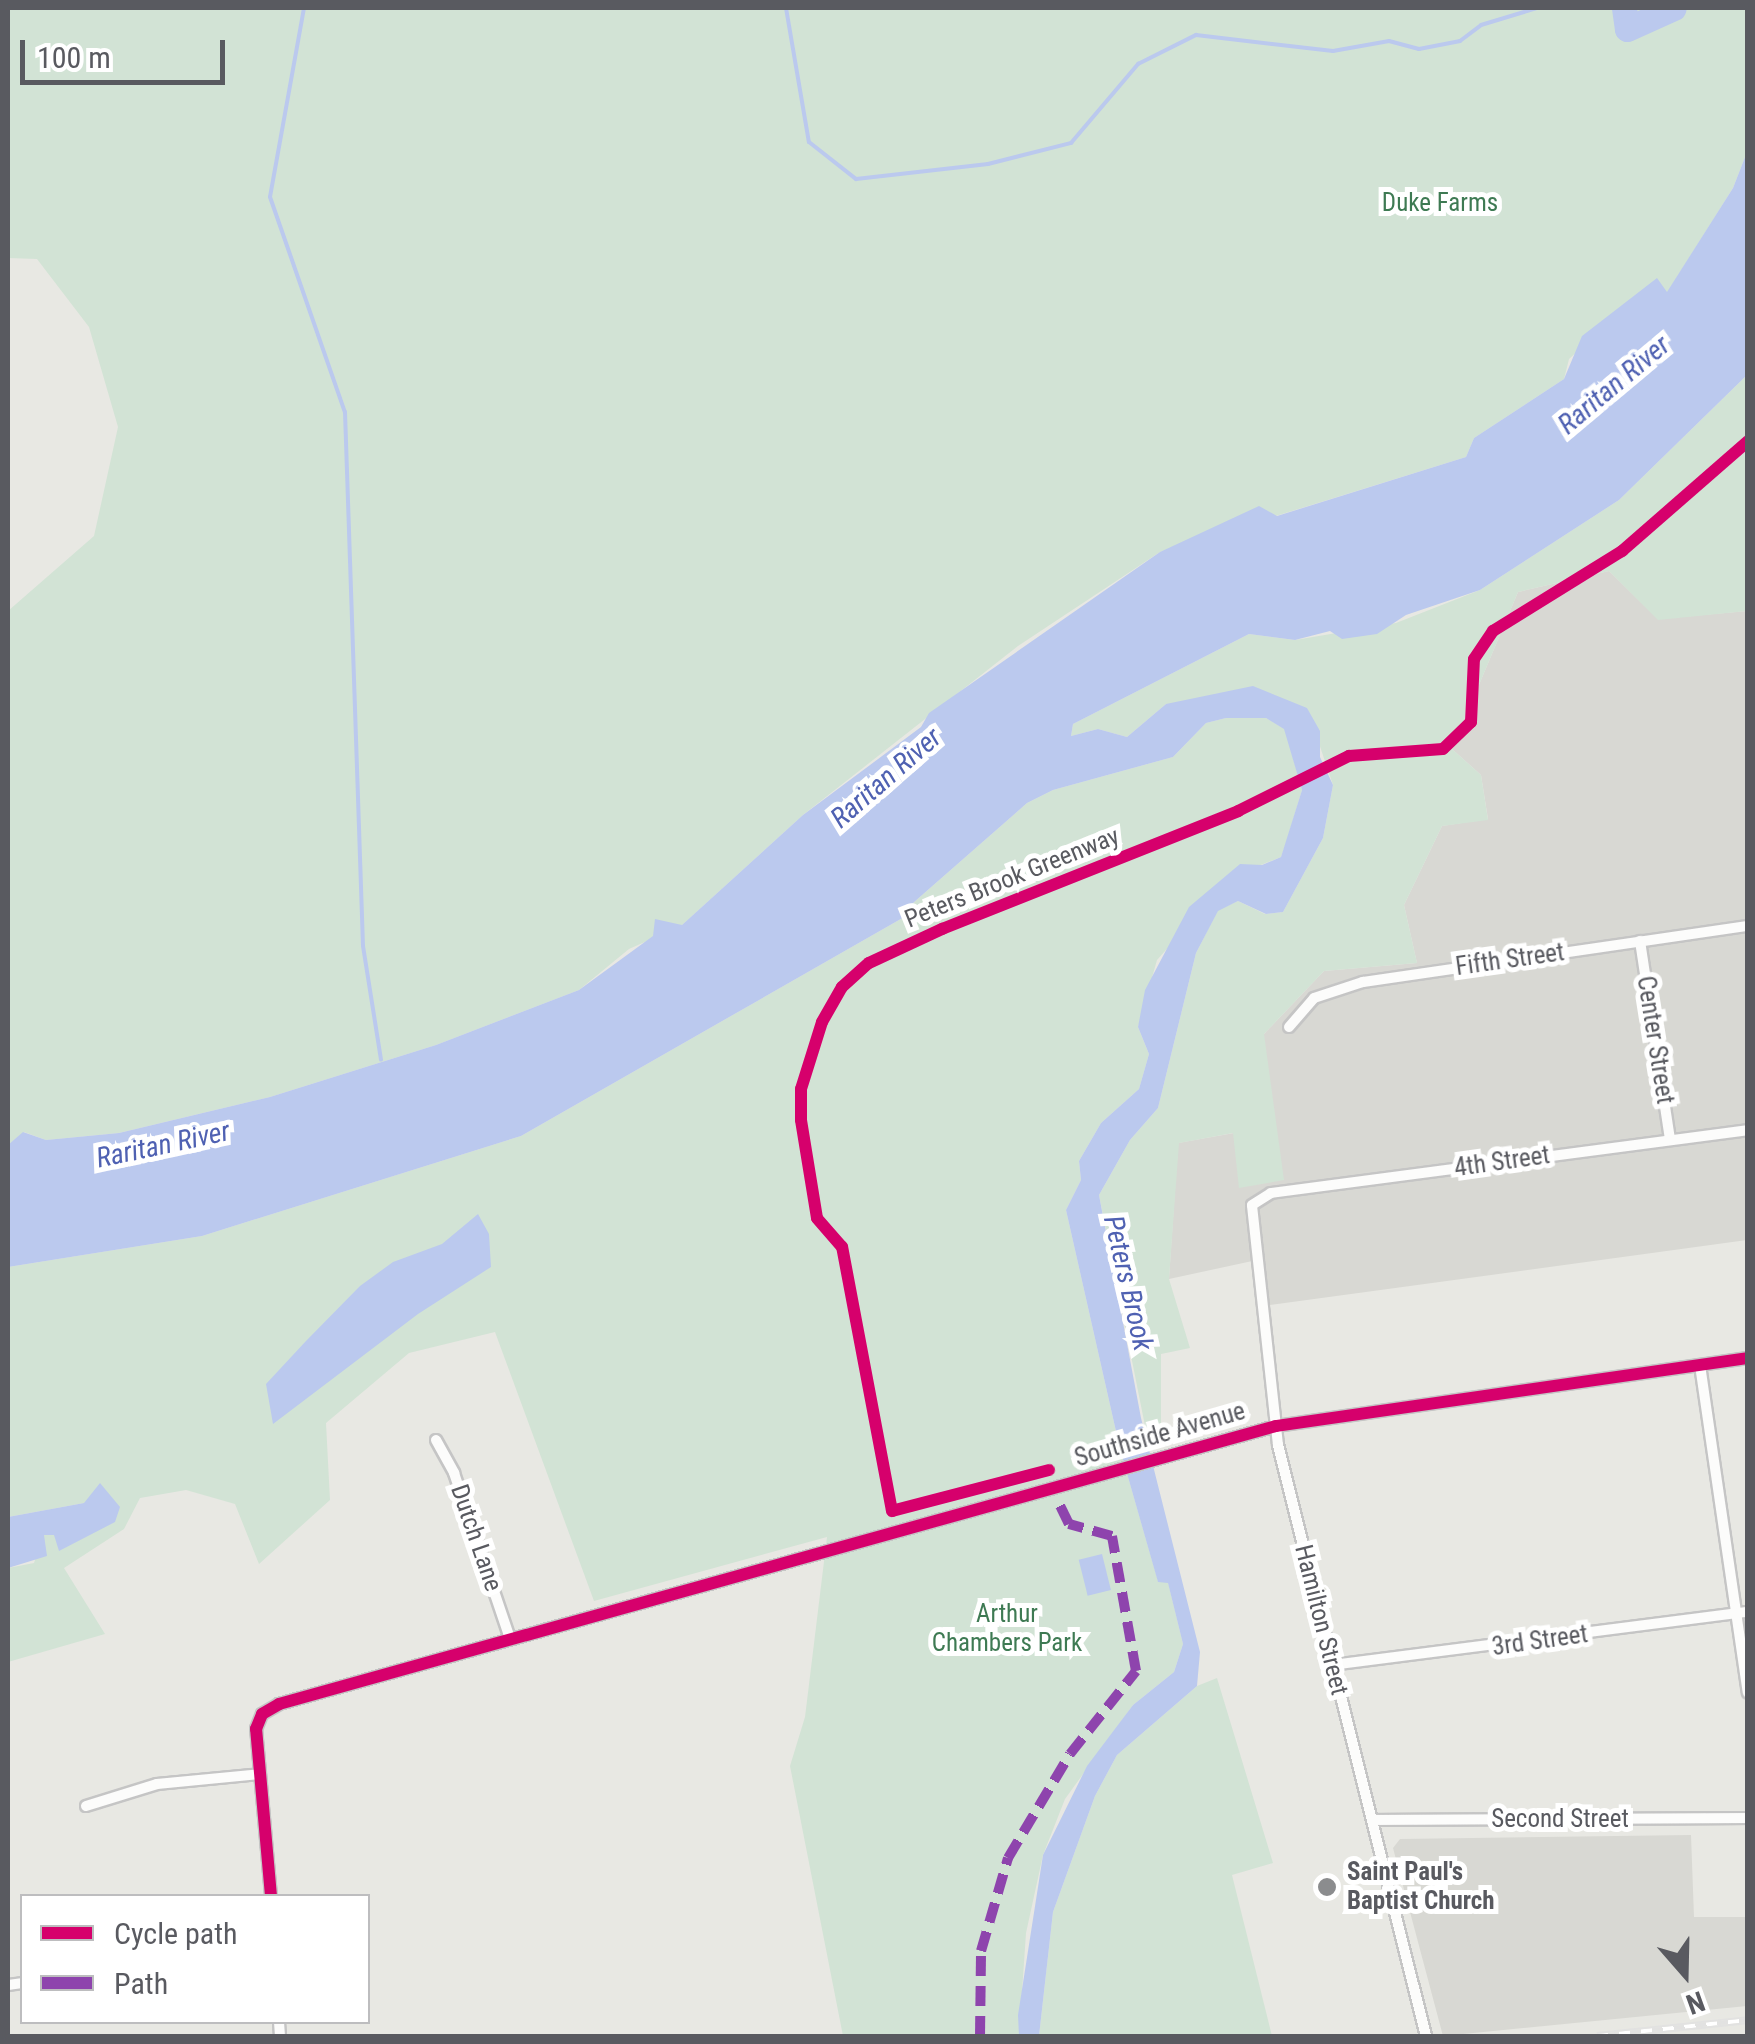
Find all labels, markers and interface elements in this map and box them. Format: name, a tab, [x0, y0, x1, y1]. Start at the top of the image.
scale bar	[25, 20, 230, 82]
text: 100 m	[37, 40, 111, 75]
park label: Duke Farms	[1382, 188, 1498, 218]
water label: Raritan River	[1551, 329, 1677, 441]
water label: Raritan River	[824, 721, 948, 835]
street label: Peters Brook Greenway	[900, 821, 1124, 935]
street label: Fifth Street	[1454, 938, 1566, 982]
street label: Center Street	[1630, 974, 1680, 1106]
water label: Raritan River	[93, 1114, 233, 1176]
street label: 4th Street	[1452, 1140, 1552, 1184]
water label: Peters Brook	[1096, 1212, 1160, 1354]
street label: Southside Avenue	[1071, 1396, 1249, 1474]
street label: Dutch Lane	[444, 1481, 508, 1595]
street label: Hamilton Street	[1288, 1542, 1354, 1698]
park label: Arthur Chambers Park	[932, 1600, 1082, 1659]
street label: 3rd Street	[1490, 1619, 1590, 1663]
street label: Second Street	[1491, 1804, 1629, 1834]
place label: Saint Paul's Baptist Church	[1347, 1858, 1495, 1917]
marker: Saint Paul's Baptist Church	[1316, 1876, 1338, 1898]
legend	[20, 1894, 370, 2024]
text: Cycle path	[114, 1916, 238, 1951]
north arrow	[1635, 1924, 1735, 2024]
text: Path	[114, 1966, 168, 2001]
text: N	[1682, 1984, 1709, 2021]

